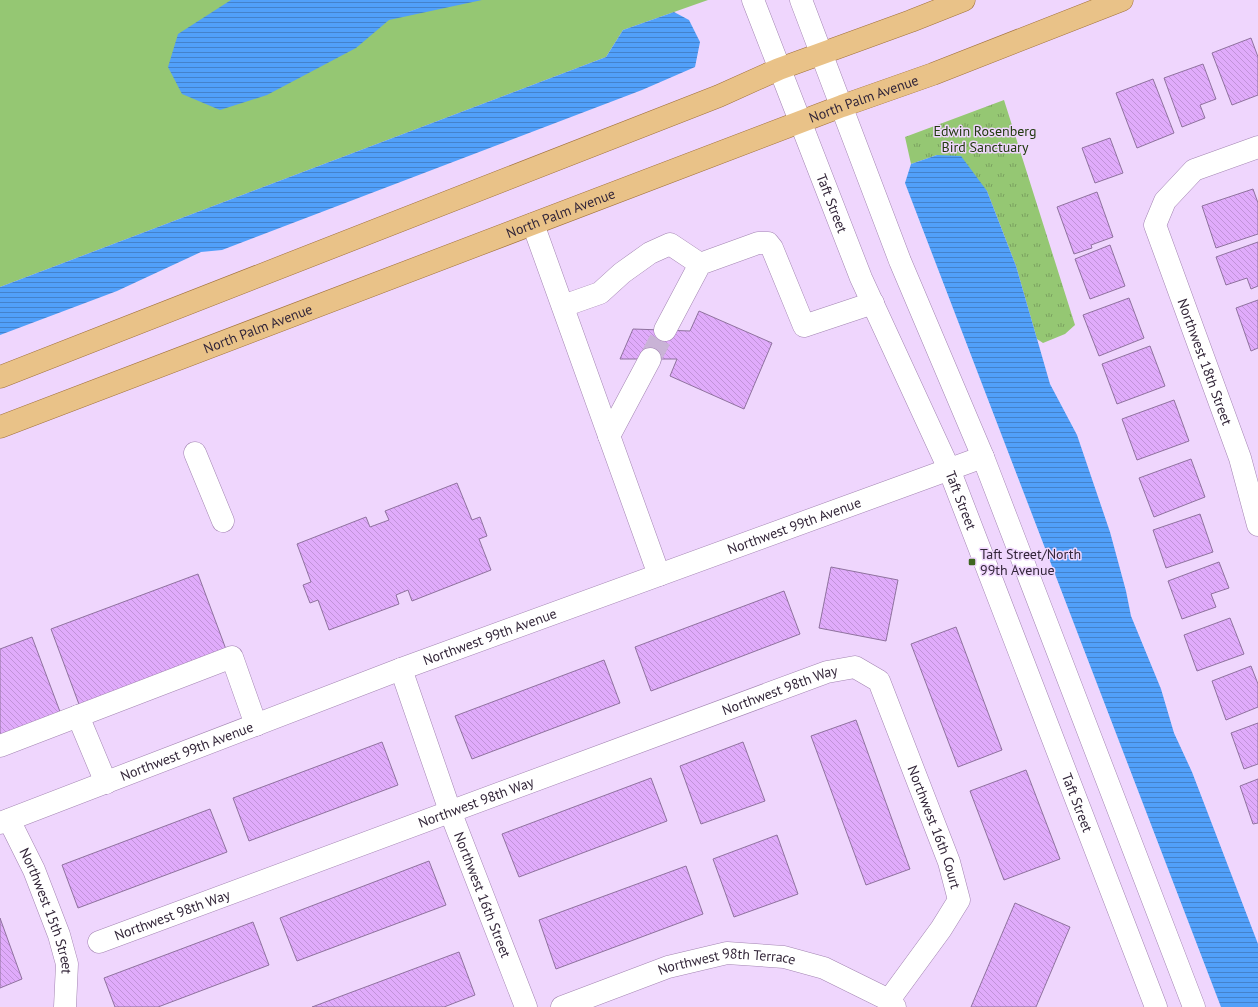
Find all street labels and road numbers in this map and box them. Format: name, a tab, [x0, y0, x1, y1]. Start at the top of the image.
street label: North Palm Avenue	[806, 71, 921, 127]
street label: Taft Street	[812, 171, 852, 236]
street label: North Palm Avenue	[504, 184, 618, 242]
street label: Northwest 18th Street	[1174, 296, 1236, 428]
street label: North Palm Avenue	[201, 300, 315, 358]
street label: Taft Street	[942, 468, 981, 533]
street label: Northwest 99th Avenue	[725, 493, 864, 558]
street label: Northwest 99th Avenue	[420, 604, 559, 669]
street label: Northwest 98th Way	[719, 661, 839, 719]
street label: Northwest 99th Avenue	[118, 718, 256, 785]
street label: Northwest 16th Court	[904, 763, 965, 891]
street label: Taft Street	[1058, 771, 1097, 835]
street label: Northwest 98th Way	[416, 772, 537, 832]
street label: Northwest 16th Street	[450, 829, 515, 960]
street label: Northwest 15th Street	[15, 845, 76, 975]
street label: Northwest 98th Way	[112, 885, 233, 945]
street label: Northwest 98th Terrace	[655, 944, 798, 979]

